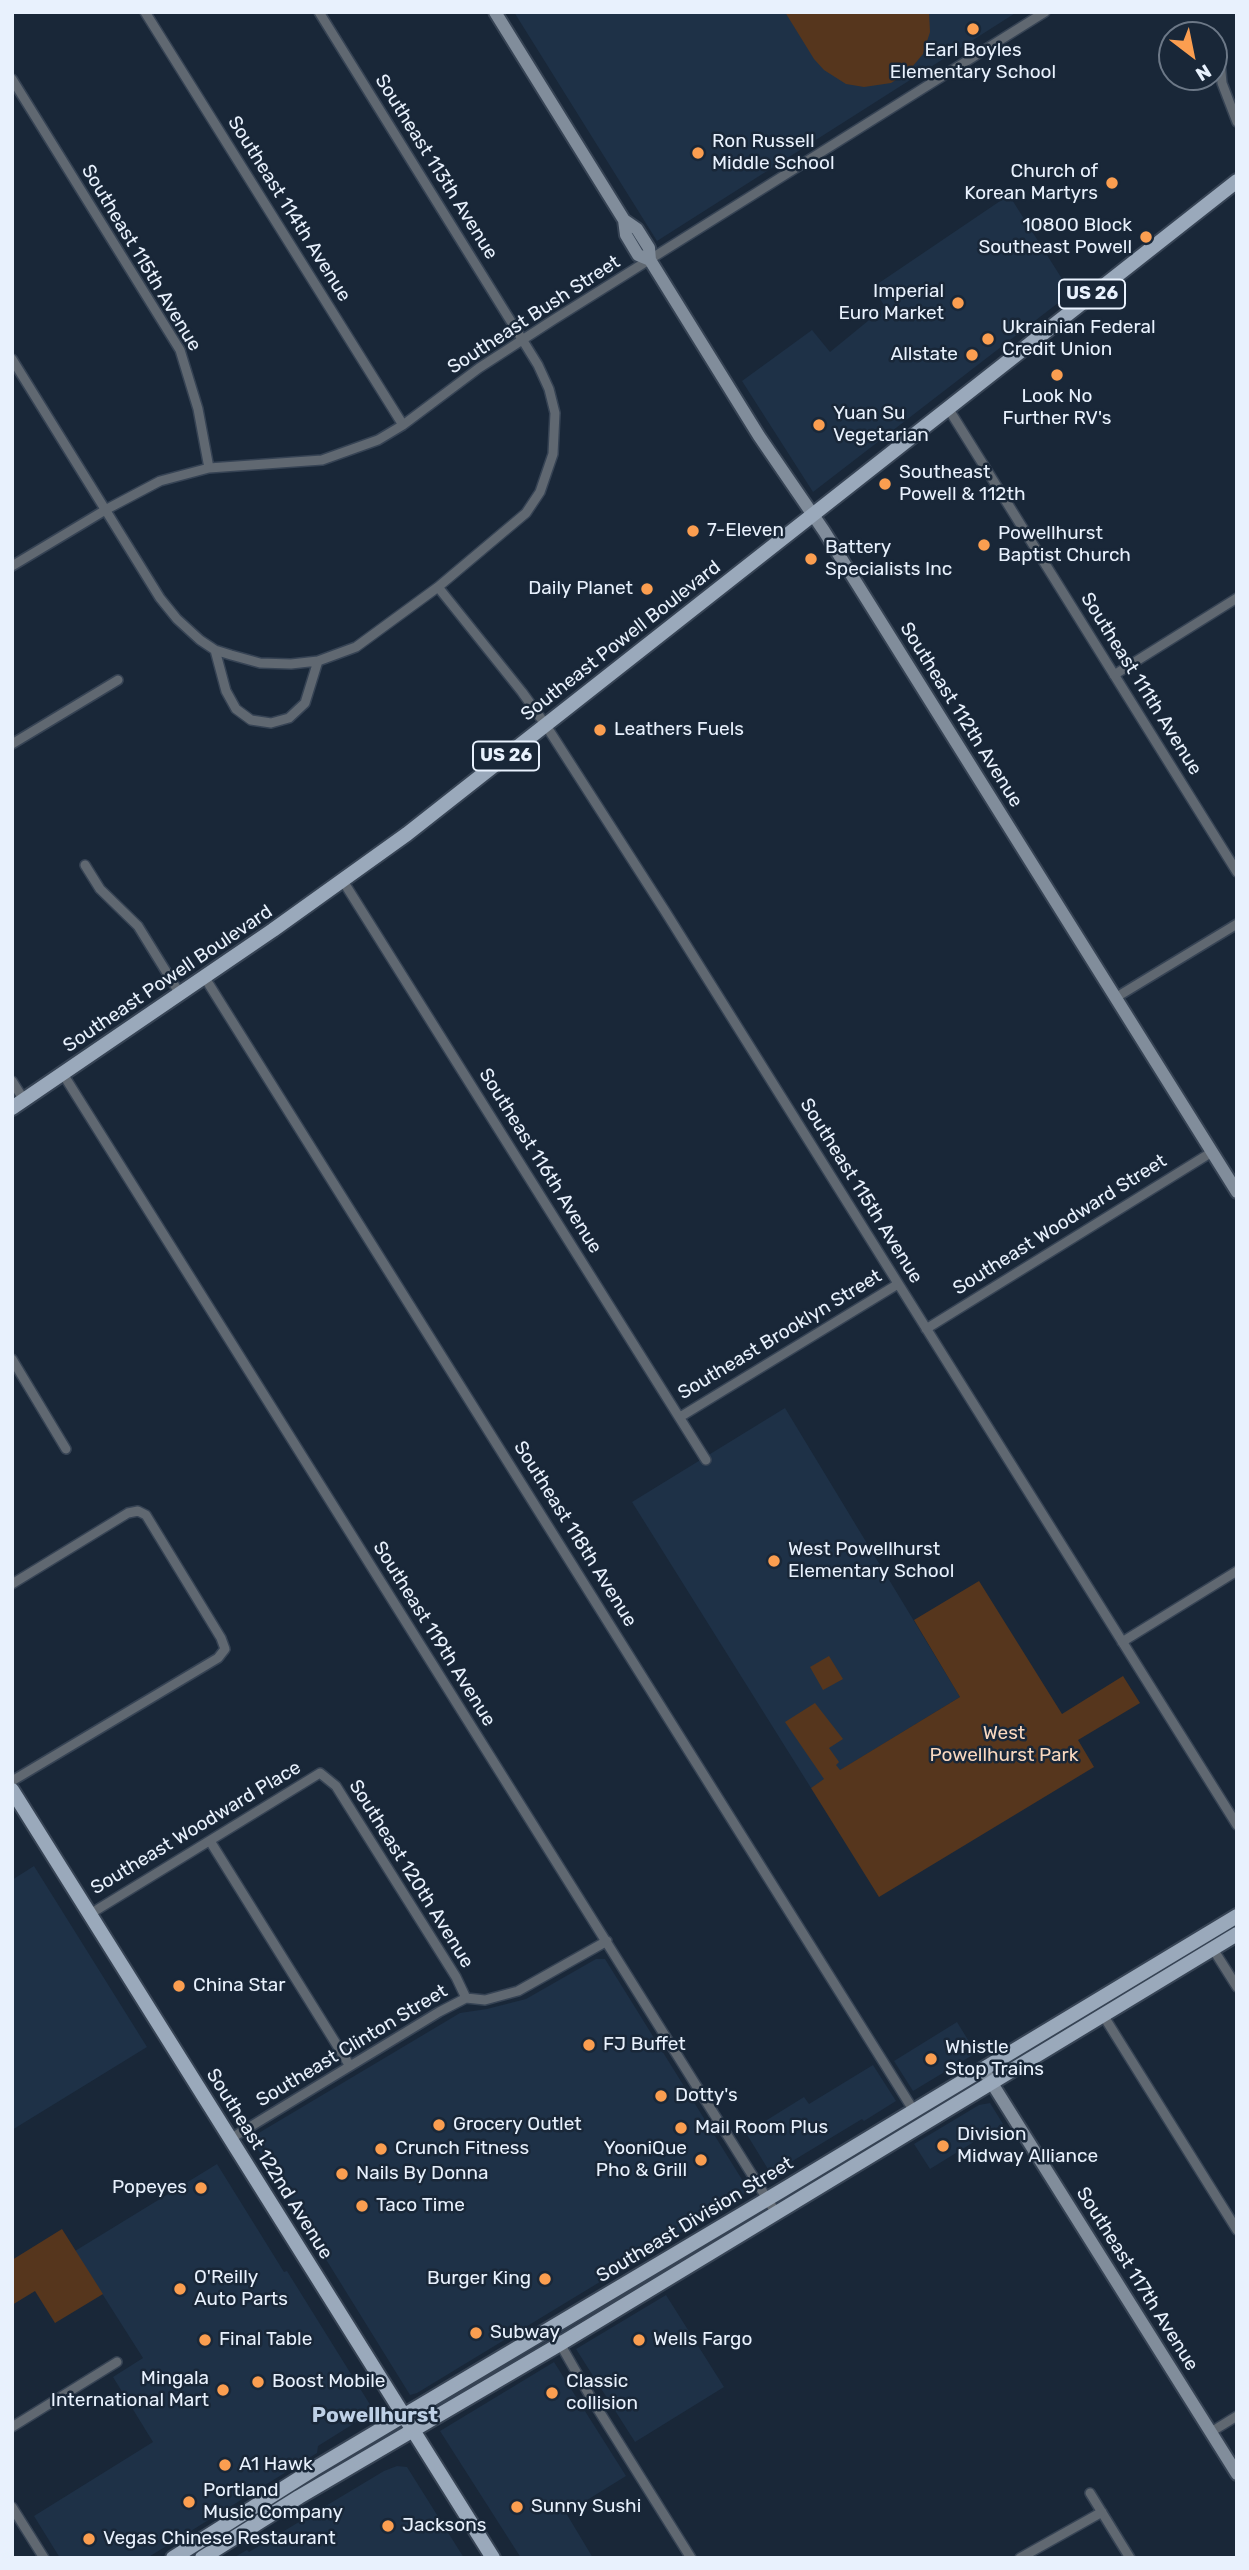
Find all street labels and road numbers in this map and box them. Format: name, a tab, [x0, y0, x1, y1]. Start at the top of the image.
street label: Southeast 113th Avenue	[370, 70, 502, 264]
street label: Southeast 114th Avenue	[223, 112, 355, 306]
street label: Southeast 115th Avenue	[76, 160, 206, 356]
street label: Southeast Bush Street	[443, 251, 625, 379]
road number: US 26	[1059, 280, 1125, 308]
street label: Southeast Powell Boulevard	[517, 556, 725, 726]
street label: Southeast 111th Avenue	[1076, 589, 1206, 779]
street label: Southeast 112th Avenue	[895, 618, 1027, 812]
road number: US 26	[473, 742, 539, 770]
street label: Southeast Powell Boulevard	[59, 900, 277, 1058]
street label: Southeast 116th Avenue	[474, 1064, 606, 1258]
street label: Southeast 115th Avenue	[795, 1094, 927, 1288]
street label: Southeast Woodward Street	[949, 1150, 1171, 1300]
street label: Southeast Brooklyn Street	[674, 1265, 886, 1405]
street label: Southeast 118th Avenue	[508, 1437, 642, 1631]
street label: Southeast 119th Avenue	[368, 1537, 500, 1731]
street label: Southeast Woodward Place	[87, 1756, 305, 1900]
street label: Southeast 120th Avenue	[344, 1776, 478, 1972]
street label: Southeast Clinton Street	[252, 1980, 452, 2112]
street label: Southeast 122nd Avenue	[201, 2064, 337, 2264]
street label: Southeast Division Street	[593, 2152, 797, 2288]
street label: Southeast 117th Avenue	[1071, 2183, 1203, 2375]

